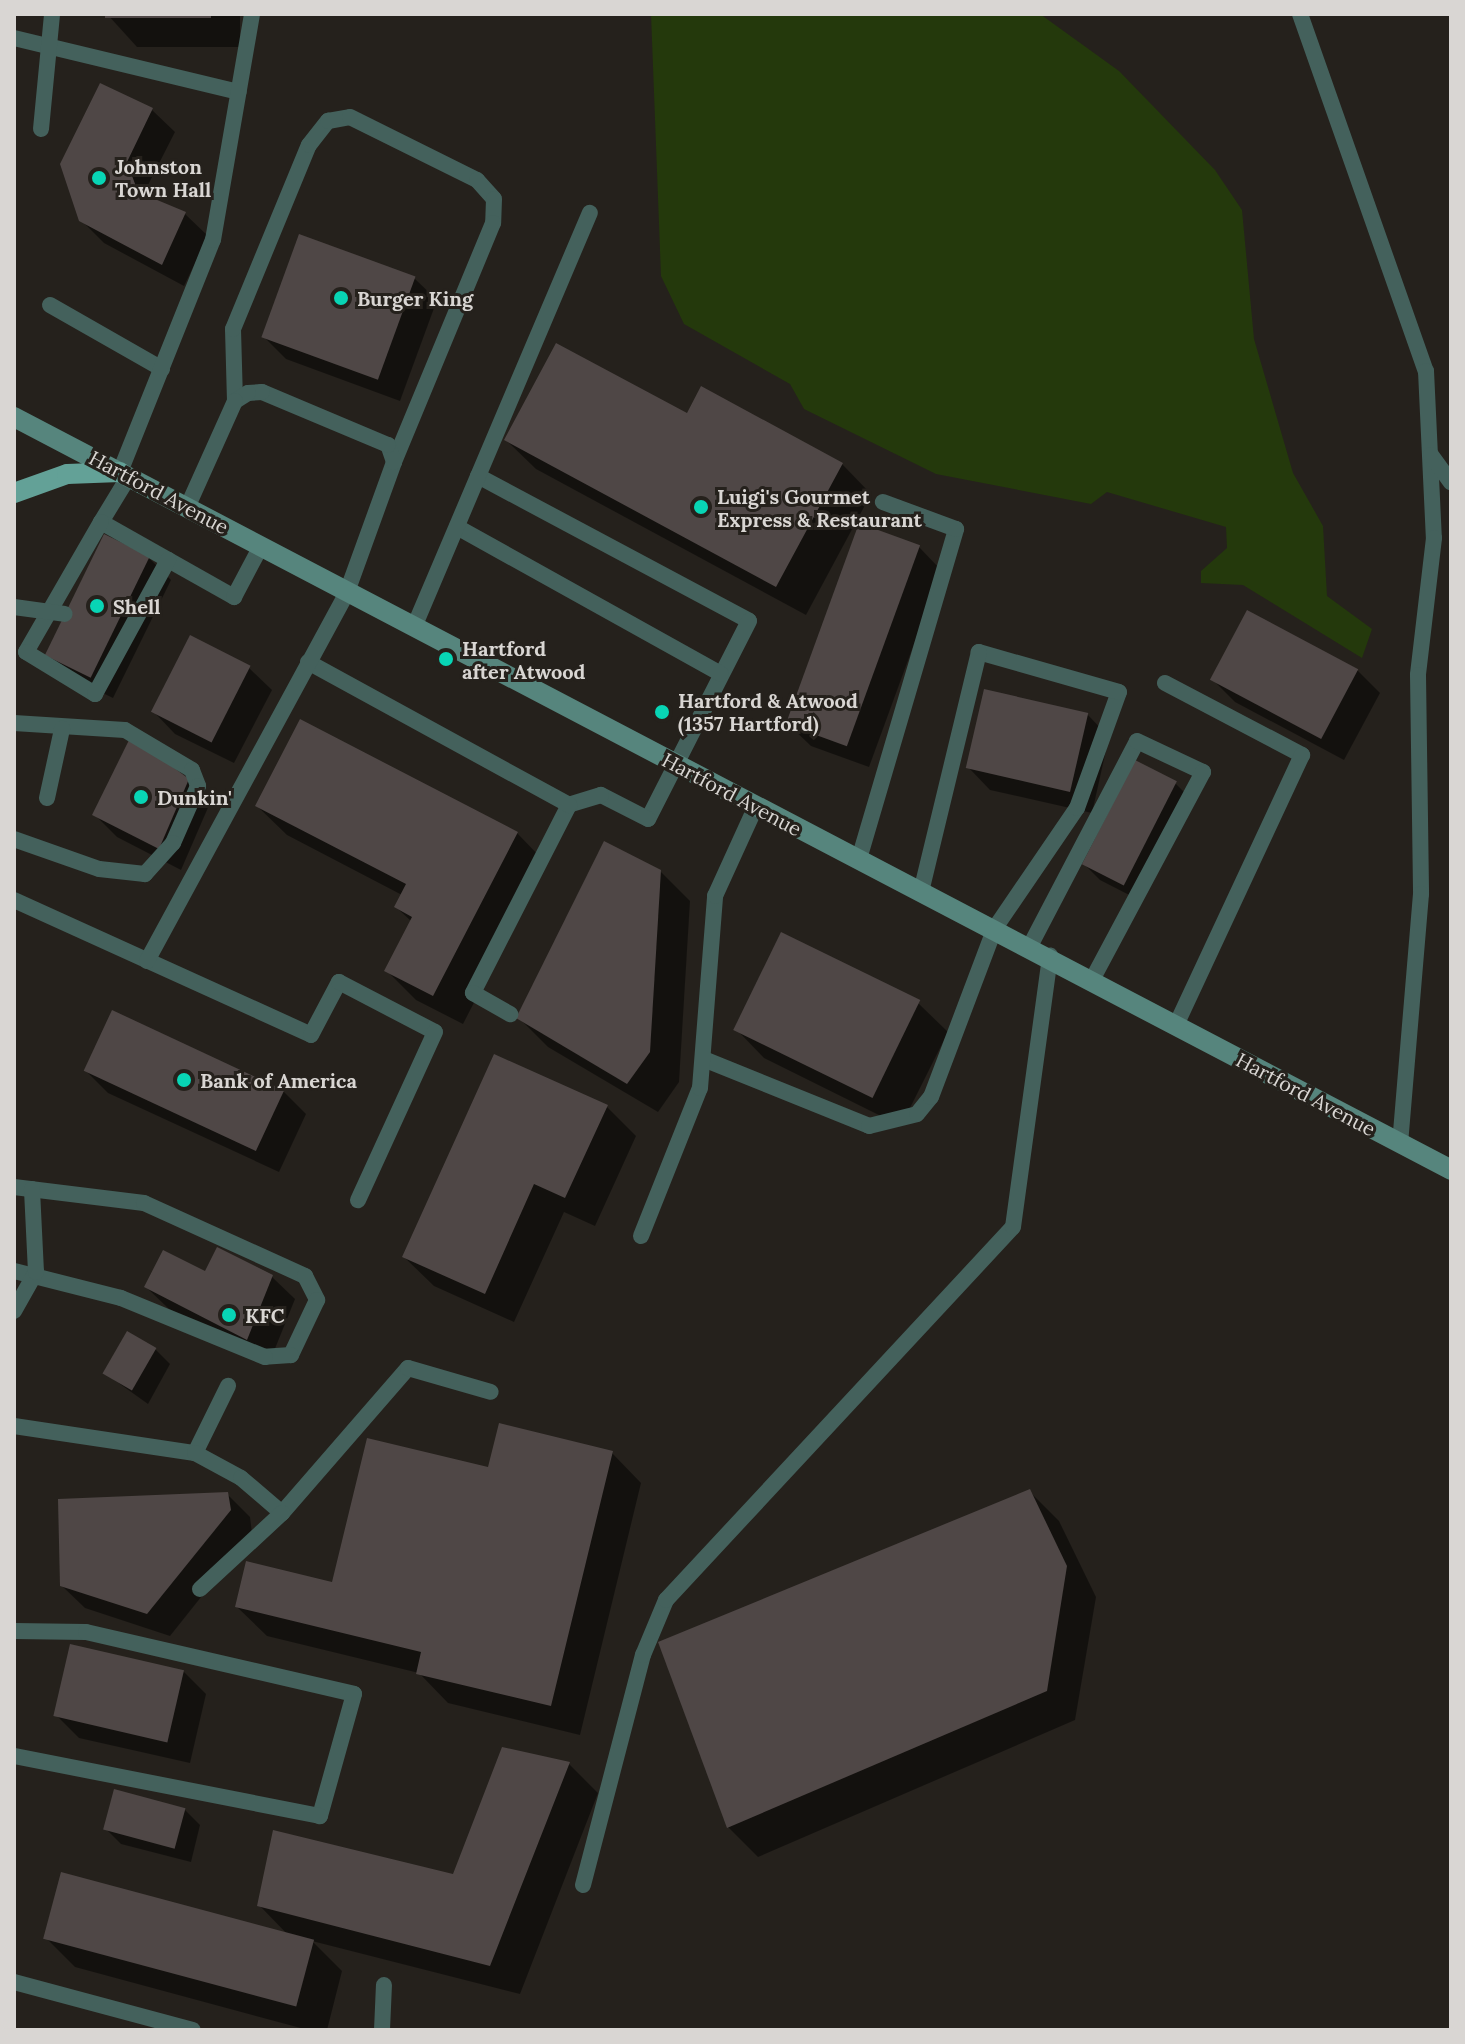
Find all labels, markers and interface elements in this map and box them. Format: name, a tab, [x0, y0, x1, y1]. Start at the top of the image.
place label: Johnston Town Hall	[115, 154, 211, 201]
marker: Johnston Town Hall	[90, 169, 108, 187]
place label: Burger King	[357, 286, 473, 310]
marker: Burger King	[332, 289, 350, 307]
street label: Hartford Avenue	[85, 445, 233, 539]
place label: Luigi's Gourmet Express & Restaurant	[717, 484, 922, 531]
marker: Luigi's Gourmet Express & Restaurant	[692, 498, 710, 516]
place label: Shell	[113, 594, 161, 618]
marker: Shell	[88, 597, 106, 615]
place label: Hartford after Atwood	[462, 636, 585, 683]
marker: Hartford after Atwood	[437, 650, 455, 668]
place label: Hartford & Atwood (1357 Hartford)	[678, 688, 858, 735]
marker: Hartford & Atwood (1357 Hartford)	[653, 703, 671, 721]
street label: Hartford Avenue	[658, 747, 806, 841]
place label: Dunkin'	[157, 785, 232, 809]
marker: Dunkin'	[132, 788, 150, 806]
street label: Hartford Avenue	[1232, 1047, 1380, 1141]
place label: Bank of America	[200, 1068, 357, 1092]
marker: Bank of America	[175, 1071, 193, 1089]
place label: KFC	[245, 1303, 284, 1327]
marker: KFC	[220, 1306, 238, 1324]

